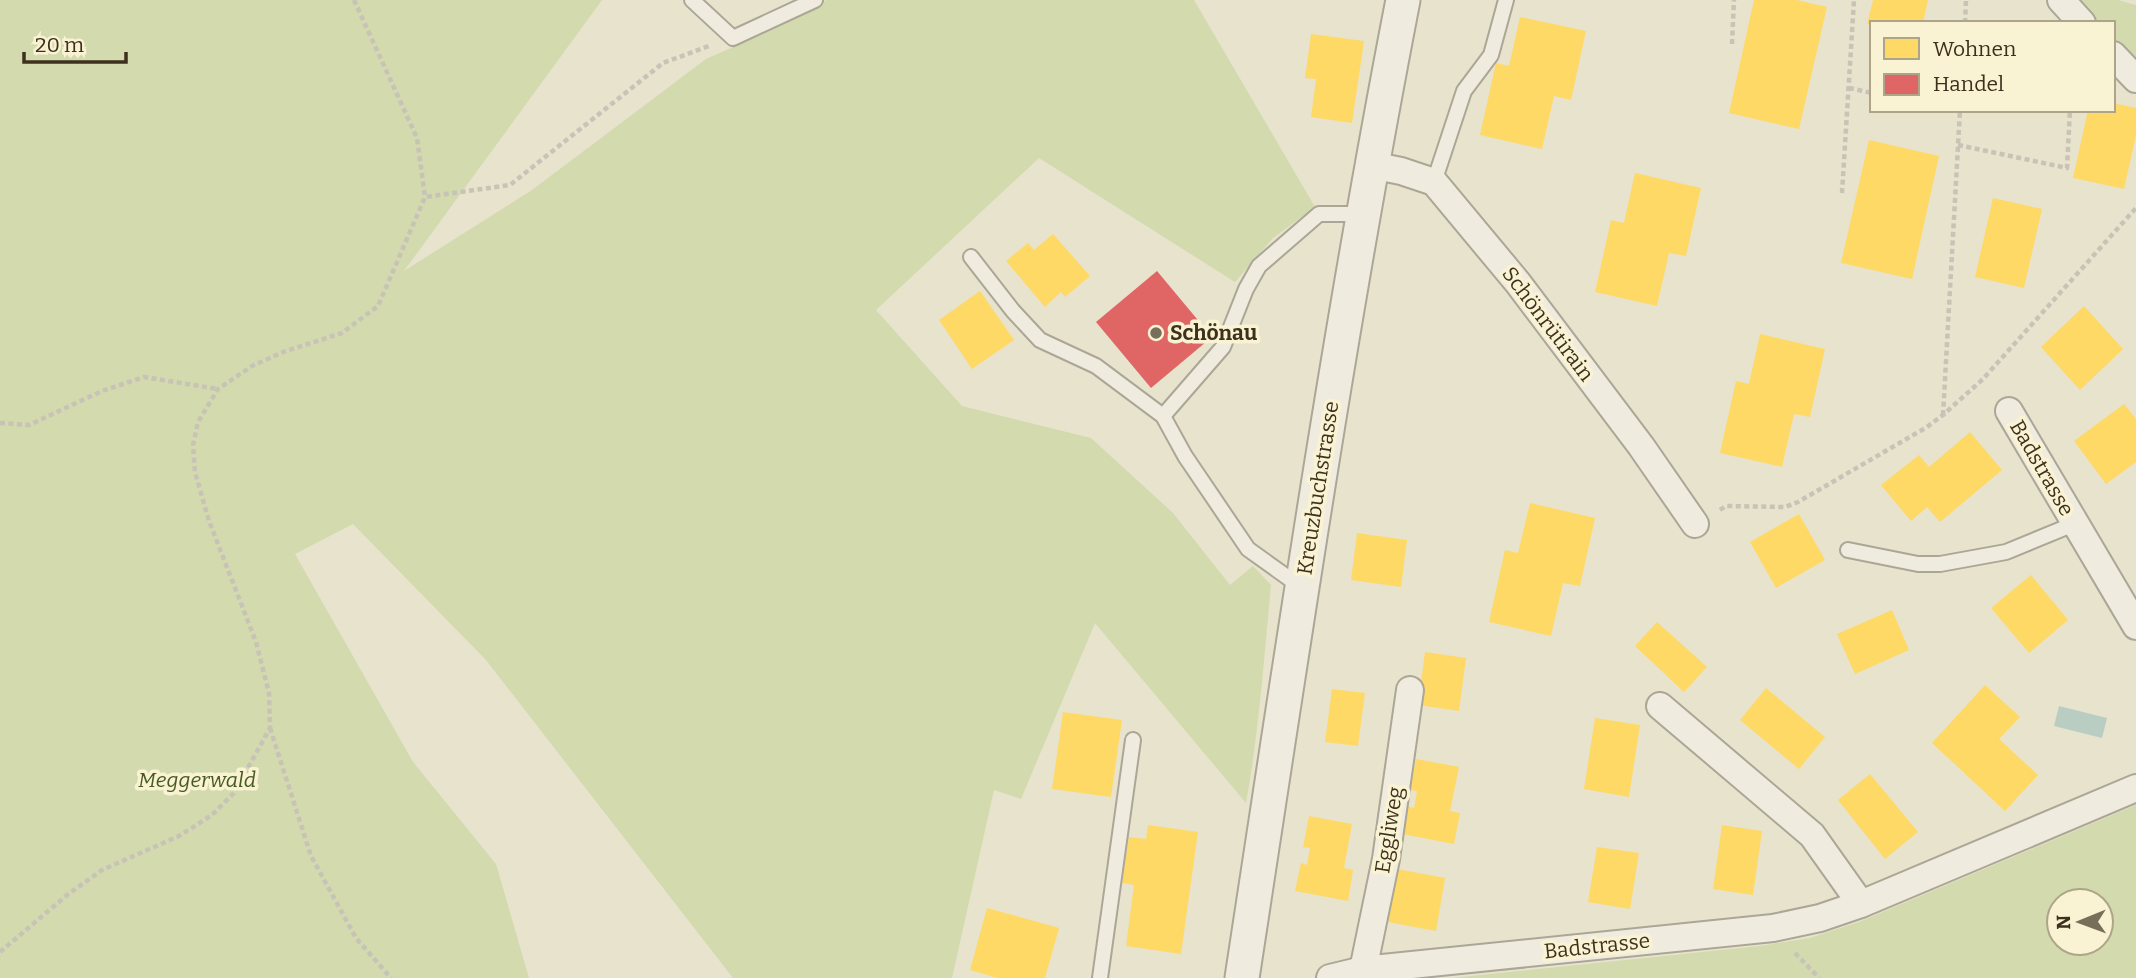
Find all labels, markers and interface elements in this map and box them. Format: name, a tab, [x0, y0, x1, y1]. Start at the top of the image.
scale bar	[24, 21, 126, 65]
legend	[1870, 21, 2115, 112]
text: 20 m	[35, 32, 84, 58]
text: Wohnen	[1933, 36, 2016, 62]
text: Handel	[1933, 71, 2004, 97]
street label: Schönrütirain	[1496, 262, 1600, 386]
place label: Schönau	[1170, 320, 1257, 346]
marker: Schönau	[1148, 325, 1164, 341]
street label: Kreuzbuchstrasse	[1291, 399, 1345, 577]
street label: Badstrasse	[2004, 415, 2080, 521]
park label: Meggerwald	[138, 767, 256, 793]
street label: Eggliweg	[1369, 784, 1409, 875]
north arrow	[2045, 887, 2115, 957]
text: N	[2052, 914, 2075, 930]
street label: Badstrasse	[1543, 928, 1651, 964]

